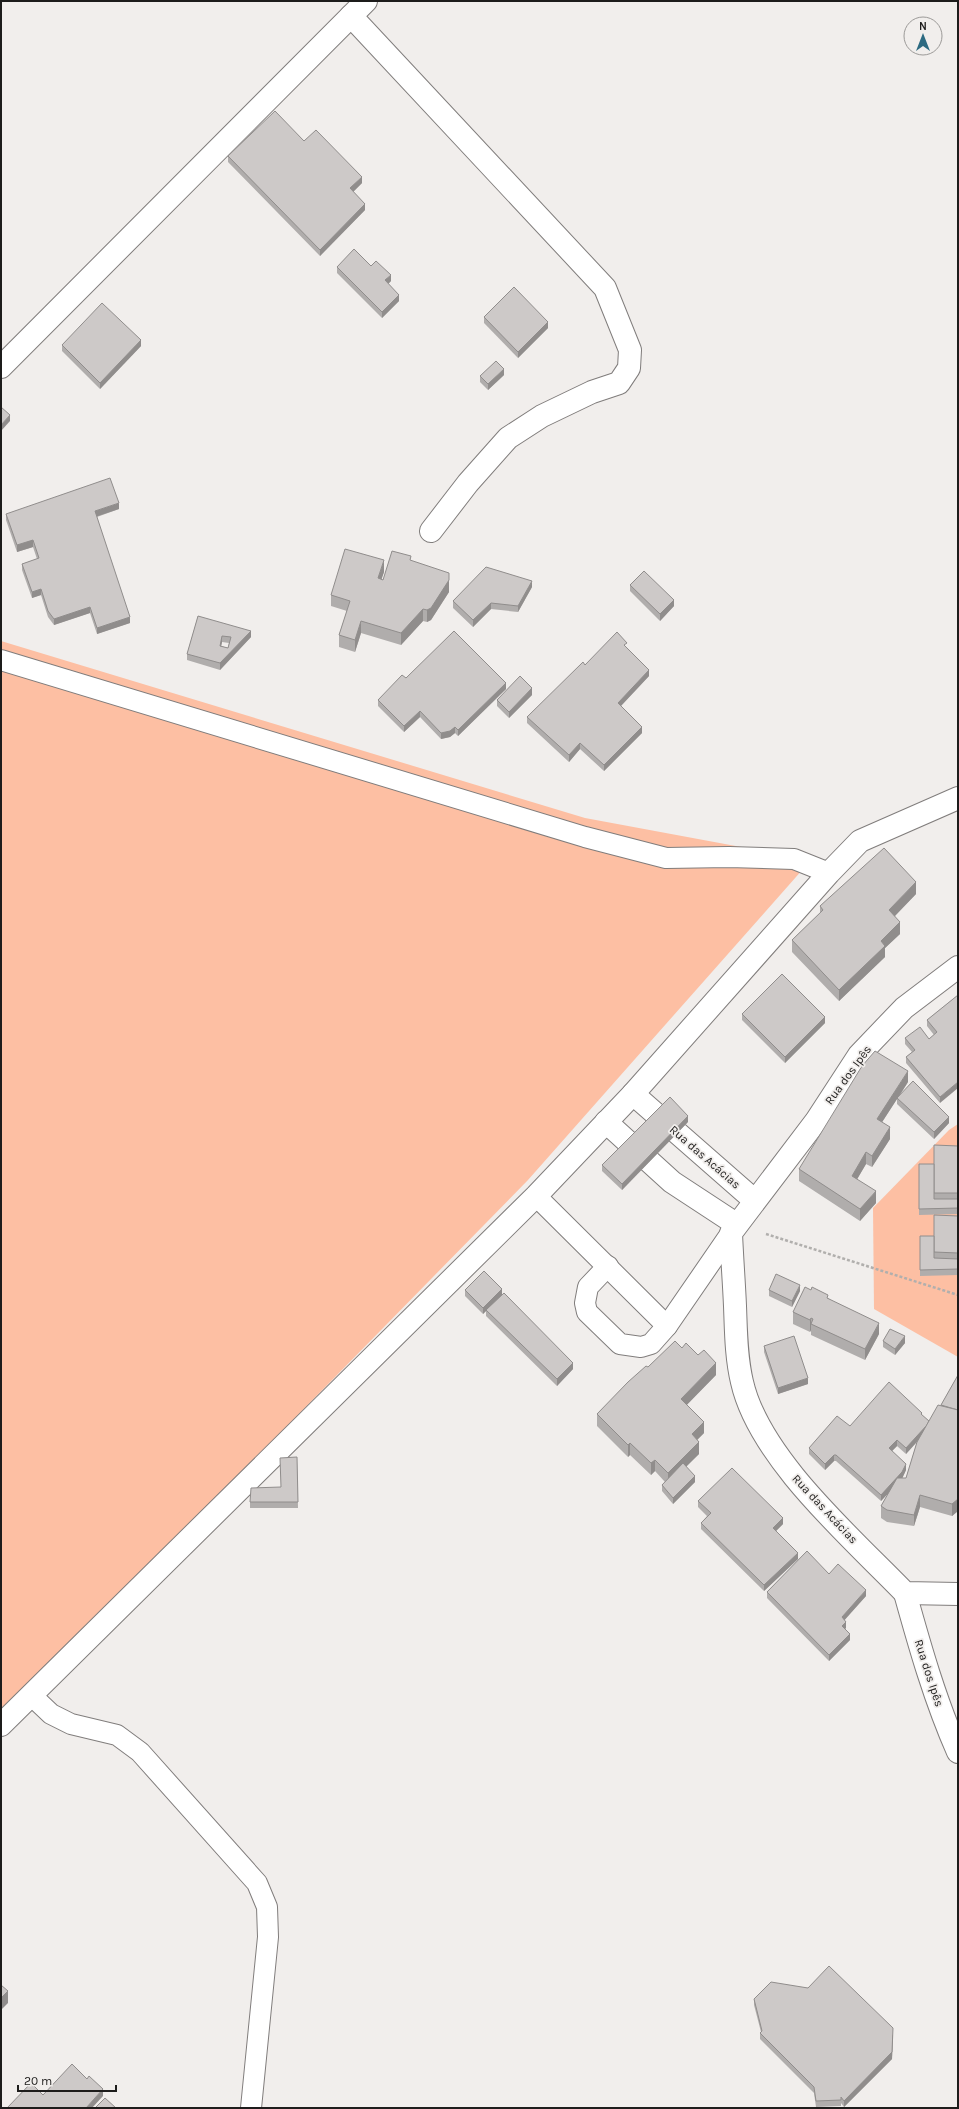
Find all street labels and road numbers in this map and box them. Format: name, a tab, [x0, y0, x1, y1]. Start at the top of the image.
street label: Rua dos Ipês	[822, 1043, 874, 1107]
street label: Rua das Acácias	[667, 1122, 743, 1192]
street label: Rua das Acácias	[789, 1472, 861, 1546]
street label: Rua dos Ipês	[912, 1638, 946, 1708]

